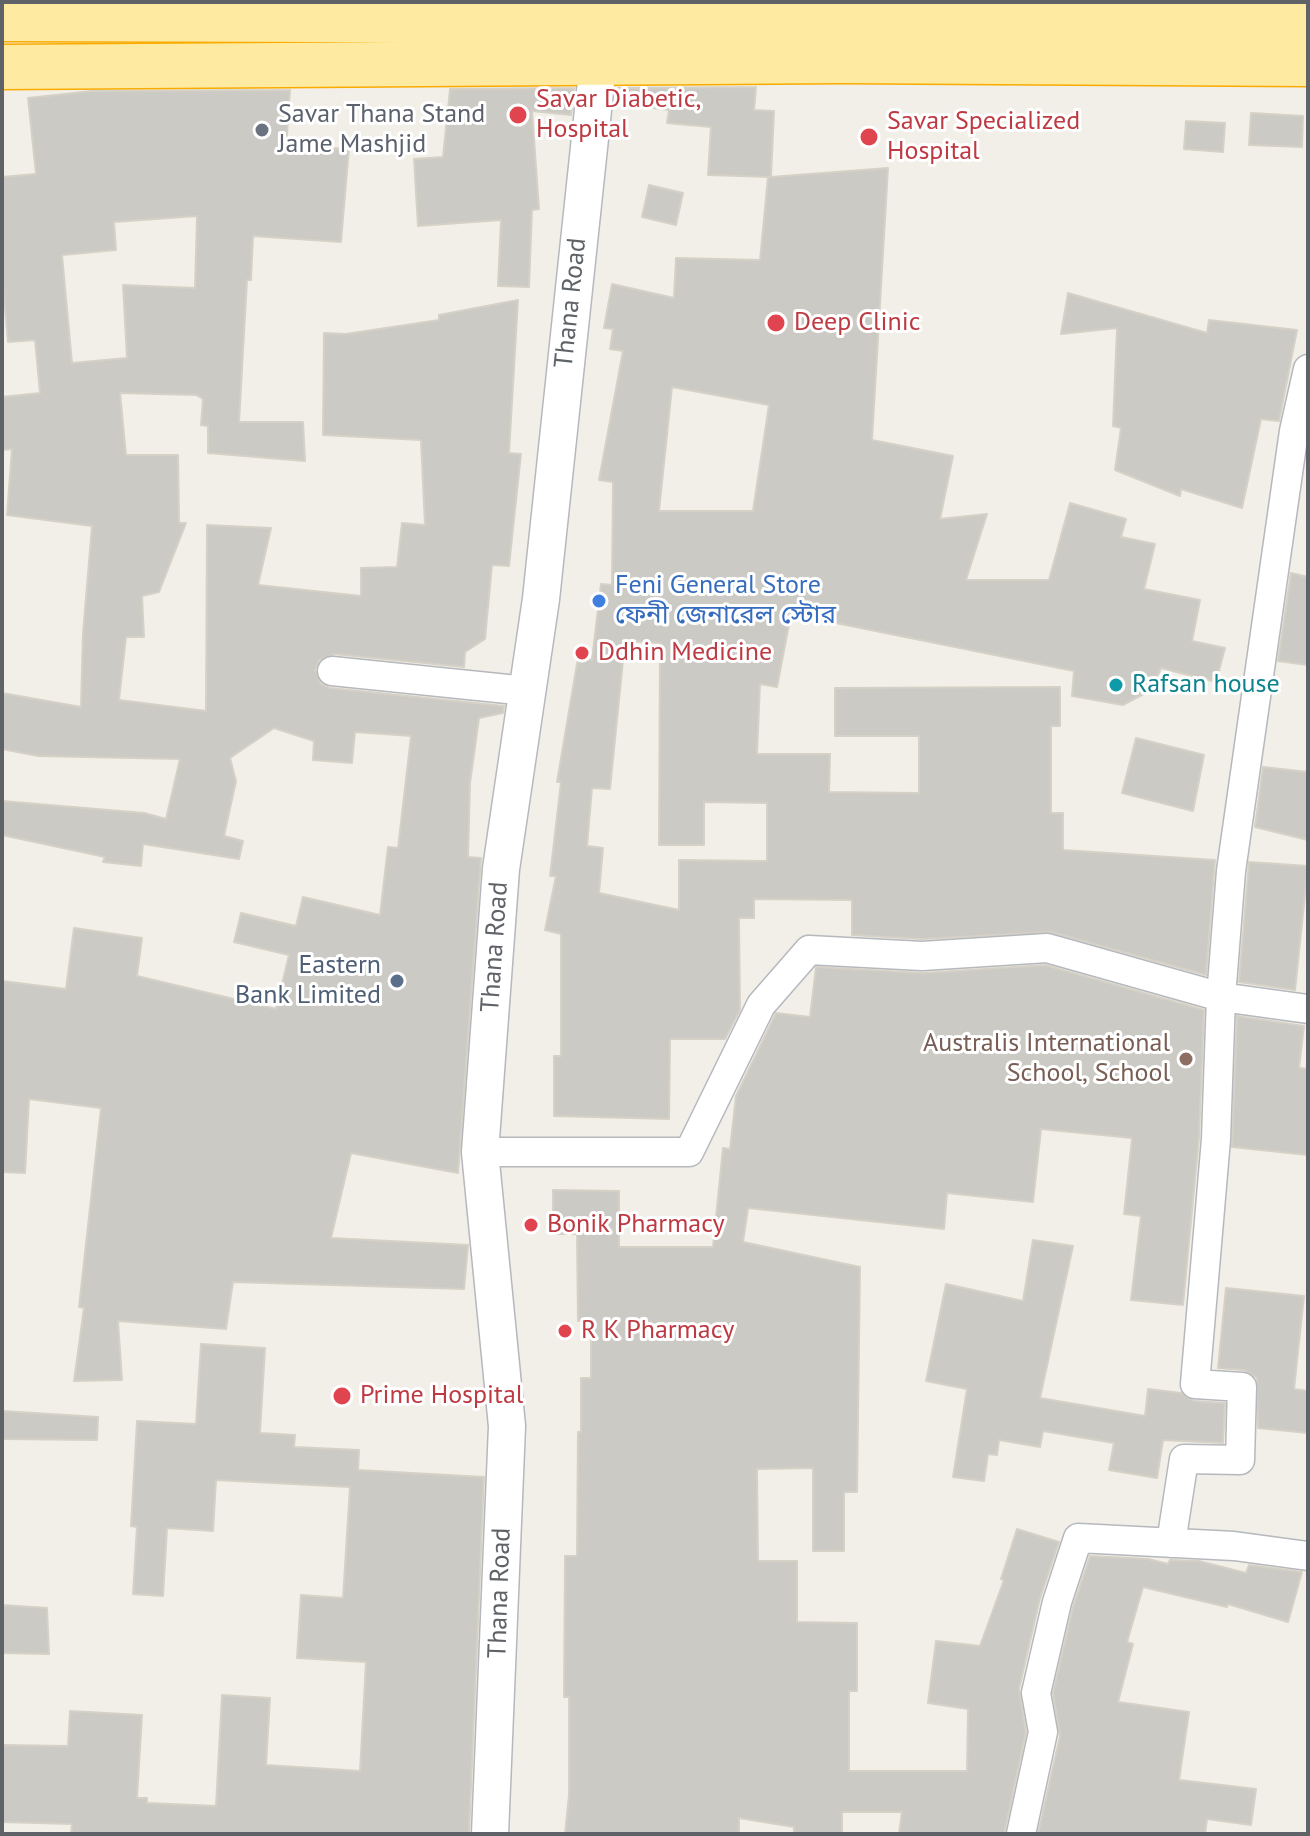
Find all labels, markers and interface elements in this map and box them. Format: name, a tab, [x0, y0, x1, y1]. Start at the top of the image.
place label: Savar Diabetic, Hospital	[536, 84, 701, 146]
place label: Savar Thana Stand Jame Mashjid	[278, 99, 485, 160]
marker: Savar Diabetic, Hospital	[507, 104, 529, 126]
place label: Savar Specialized Hospital	[887, 106, 1080, 168]
marker: Savar Thana Stand Jame Mashjid	[253, 121, 271, 139]
marker: Savar Specialized Hospital	[858, 126, 880, 148]
street label: Thana Road	[549, 236, 593, 370]
place label: Deep Clinic	[794, 307, 920, 339]
marker: Deep Clinic	[765, 312, 787, 334]
place label: Feni General Store ফেনী জেনারেল স্টোর	[615, 570, 836, 632]
marker: Feni General Store ফেনী জেনারেল স্টোর	[590, 592, 608, 610]
place label: Ddhin Medicine	[598, 637, 772, 669]
marker: Ddhin Medicine	[573, 644, 591, 662]
place label: Rafsan house	[1132, 669, 1280, 701]
marker: Rafsan house	[1107, 676, 1125, 694]
street label: Thana Road	[475, 881, 515, 1013]
place label: Eastern Bank Limited	[235, 950, 381, 1012]
marker: Eastern Bank Limited	[388, 972, 406, 990]
place label: Australis International School, School	[923, 1028, 1170, 1090]
marker: Australis International School, School	[1177, 1050, 1195, 1068]
place label: Bonik Pharmacy	[547, 1209, 725, 1241]
marker: Bonik Pharmacy	[522, 1216, 540, 1234]
place label: R K Pharmacy	[581, 1315, 734, 1347]
marker: R K Pharmacy	[556, 1322, 574, 1340]
place label: Prime Hospital	[360, 1380, 523, 1412]
marker: Prime Hospital	[331, 1385, 353, 1407]
street label: Thana Road	[482, 1527, 518, 1659]

